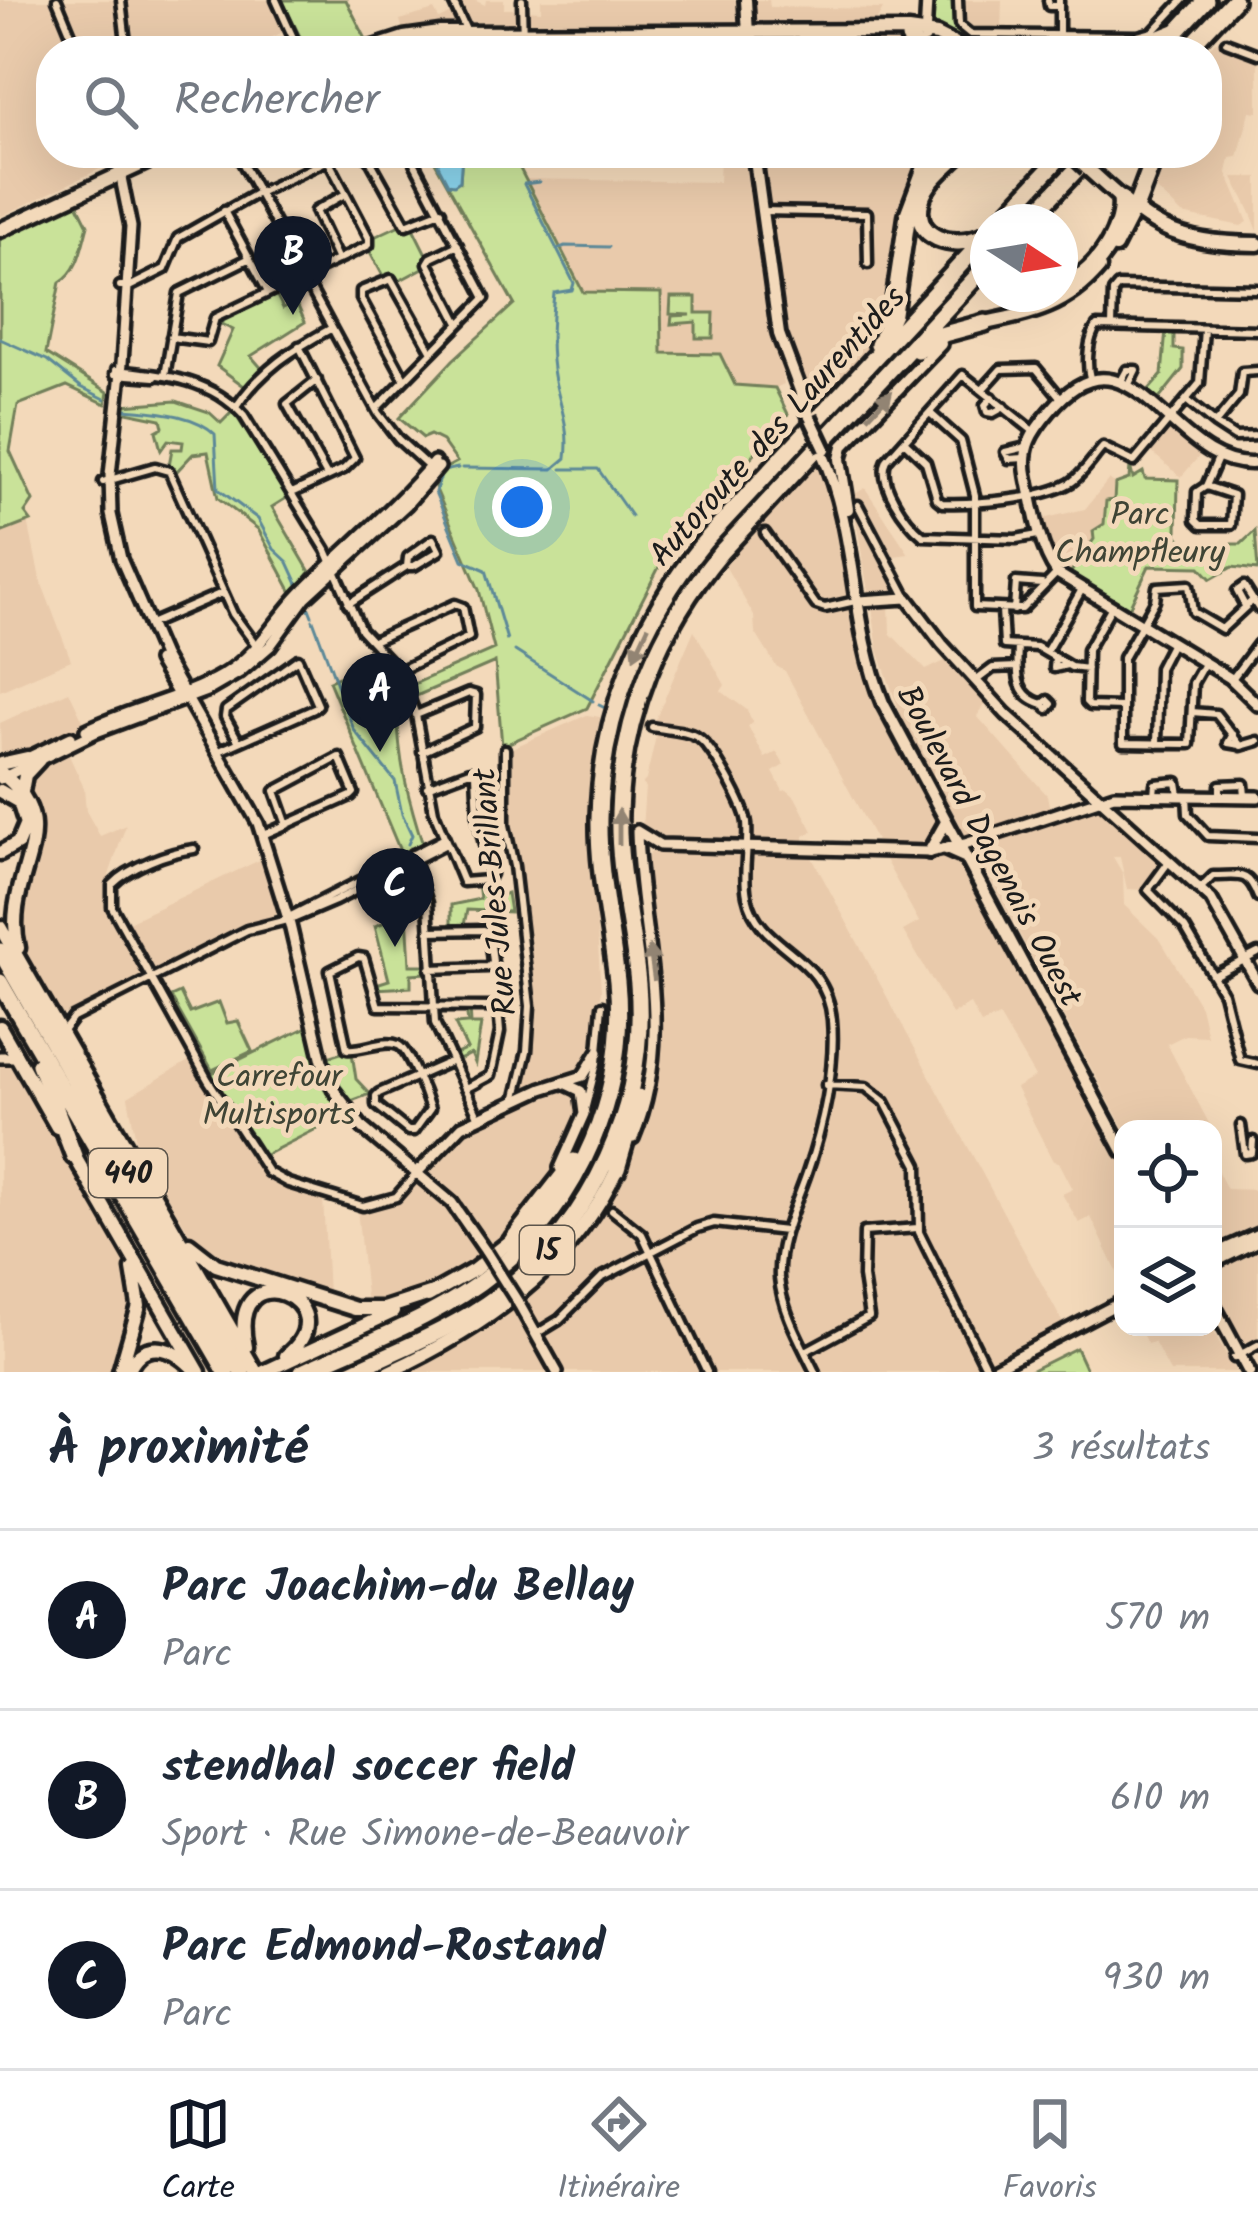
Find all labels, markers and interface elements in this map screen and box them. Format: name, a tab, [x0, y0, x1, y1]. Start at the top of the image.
search box	[36, 36, 1222, 168]
text: Rechercher	[174, 66, 379, 138]
icon: search	[78, 69, 144, 135]
north arrow	[970, 204, 1078, 312]
pin: B	[254, 216, 332, 315]
street label: Autoroute des Laurentides	[637, 275, 920, 580]
one-way arrow	[866, 389, 894, 418]
your location	[492, 477, 552, 537]
park label: Parc Champfleury	[1055, 490, 1226, 581]
one-way arrow	[630, 625, 650, 660]
pin: A	[341, 653, 419, 752]
street label: Boulevard Dagenais Ouest	[880, 676, 1096, 1018]
street label: Rue Jules-Brillant	[459, 764, 534, 1018]
one-way arrow	[609, 807, 629, 845]
pin: C	[356, 848, 434, 947]
one-way arrow	[642, 944, 661, 981]
park label: Carrefour Multisports	[202, 1052, 356, 1143]
map controls	[1114, 1120, 1222, 1336]
button: locate	[1114, 1120, 1222, 1228]
road number: 440	[89, 1149, 167, 1197]
road number: 15	[520, 1226, 574, 1274]
button: layers	[1114, 1228, 1222, 1336]
text: À proximité	[48, 1410, 308, 1491]
text: 3 résultats	[1032, 1419, 1210, 1481]
text: Parc Joachim-du Bellay	[162, 1553, 634, 1625]
text: A	[75, 1589, 99, 1651]
text: 570 m	[1105, 1589, 1210, 1651]
text: Parc	[162, 1625, 232, 1687]
text: stendhal soccer field	[162, 1733, 575, 1805]
text: B	[75, 1769, 99, 1831]
text: 610 m	[1110, 1769, 1210, 1831]
text: Sport · Rue Simone-de-Beauvoir	[162, 1805, 688, 1867]
text: Parc Edmond-Rostand	[162, 1913, 606, 1985]
text: C	[75, 1949, 99, 2011]
text: 930 m	[1103, 1949, 1210, 2011]
text: Parc	[162, 1985, 232, 2047]
tab: Carte	[161, 2091, 235, 2216]
tab: Itinéraire	[557, 2091, 680, 2216]
tab: Favoris	[1002, 2091, 1097, 2216]

